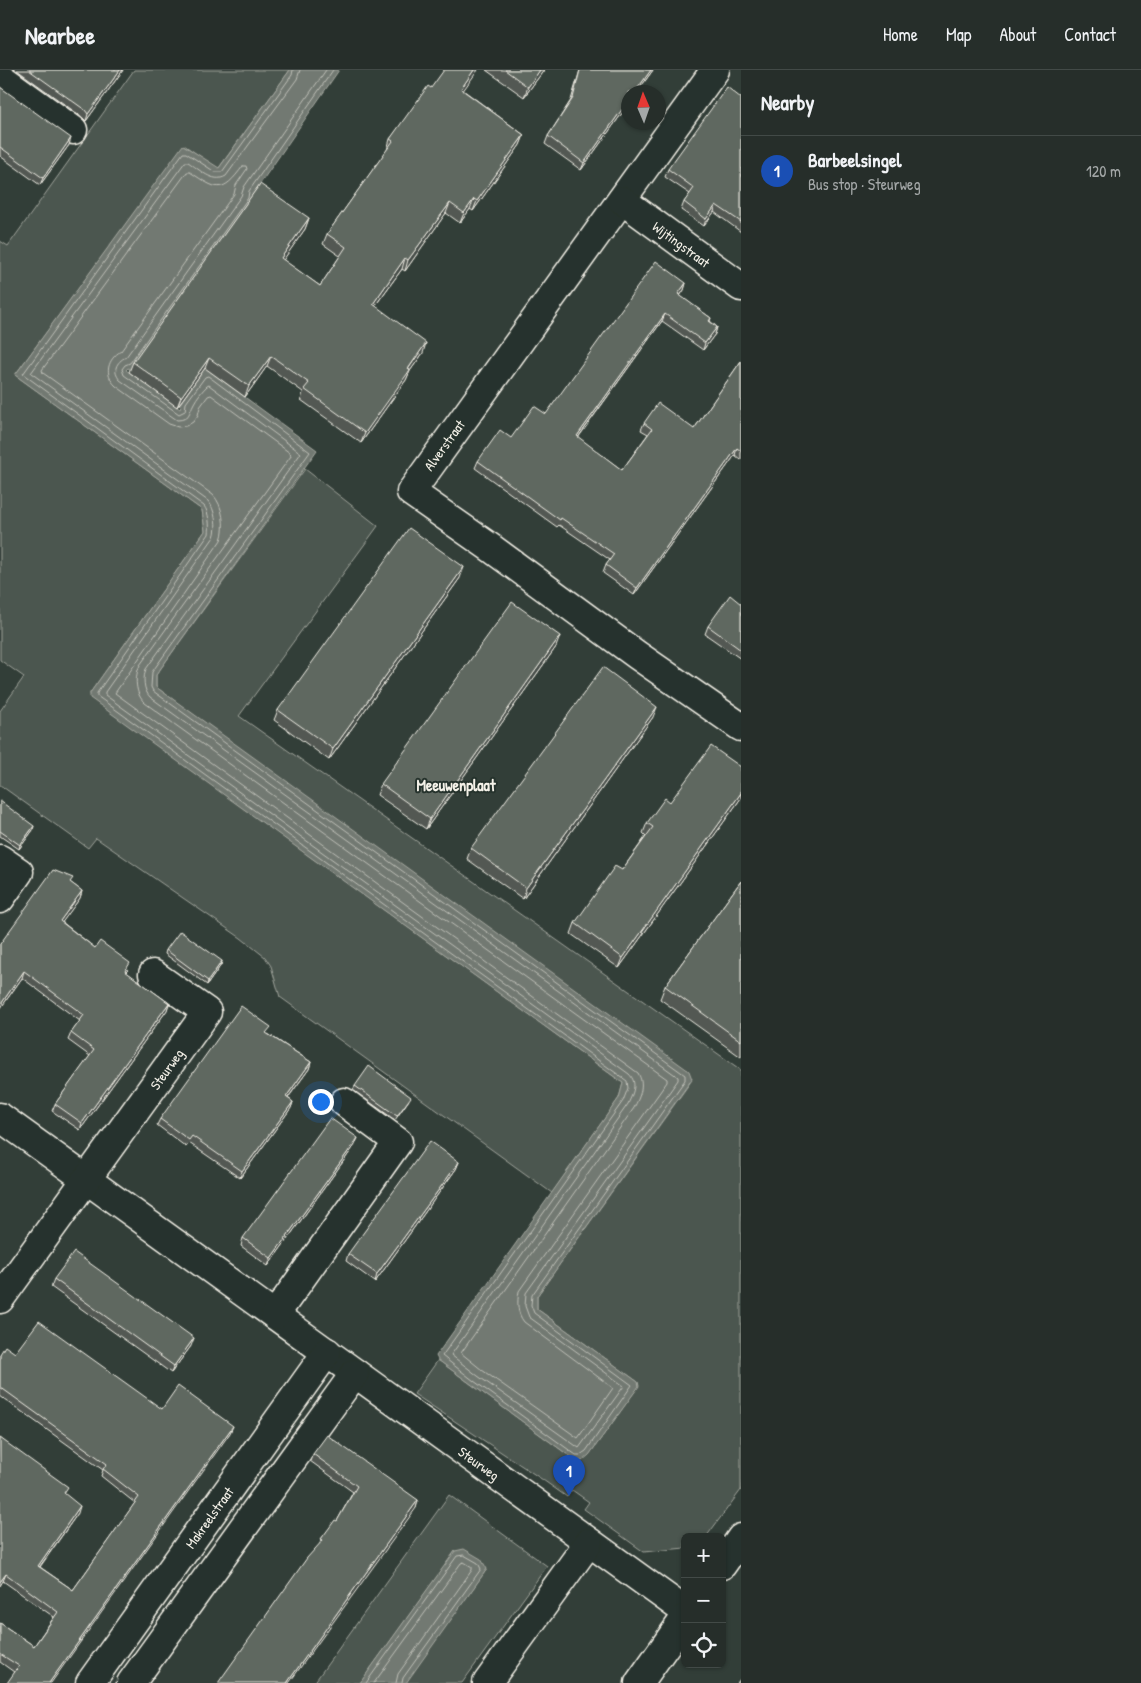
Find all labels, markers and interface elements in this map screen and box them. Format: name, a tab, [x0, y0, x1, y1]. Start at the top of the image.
text: Nearbee	[25, 19, 95, 51]
text: Home	[883, 22, 918, 47]
text: Map	[946, 22, 971, 47]
text: About	[999, 22, 1036, 47]
text: Contact	[1064, 22, 1116, 47]
north arrow	[621, 85, 666, 130]
text: Nearby	[761, 88, 814, 117]
text: Barbeelsingel	[808, 147, 902, 173]
text: 1	[774, 160, 780, 182]
text: 120 m	[1086, 160, 1121, 182]
text: Bus stop · Steurweg	[808, 173, 921, 195]
street label: Wijtingstraat	[649, 216, 715, 271]
street label: Alverstraat	[419, 416, 469, 474]
district label: Meeuwenplaat	[417, 774, 496, 797]
street label: Steurweg	[145, 1044, 188, 1093]
your location	[308, 1089, 334, 1115]
street label: Steurweg	[455, 1441, 504, 1485]
pin: 1	[553, 1455, 585, 1496]
street label: Makreelstraat	[180, 1482, 237, 1552]
map controls	[681, 1533, 726, 1668]
button: +	[681, 1533, 726, 1578]
button: −	[681, 1578, 726, 1623]
button: locate	[681, 1623, 726, 1668]

